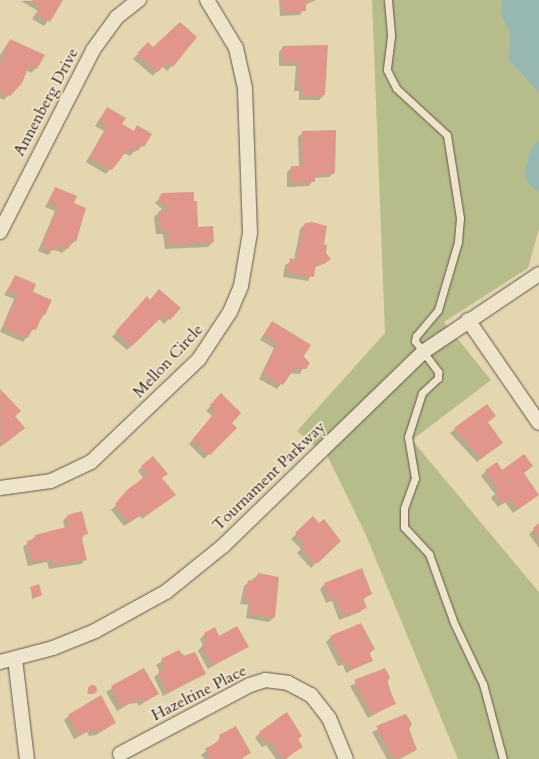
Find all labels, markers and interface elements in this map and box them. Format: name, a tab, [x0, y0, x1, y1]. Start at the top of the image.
street label: Annenberg Drive	[9, 45, 83, 159]
street label: Mellon Circle	[129, 320, 207, 402]
street label: Tournament Parkway	[209, 417, 329, 535]
street label: Hazeltine Place	[148, 661, 250, 725]

